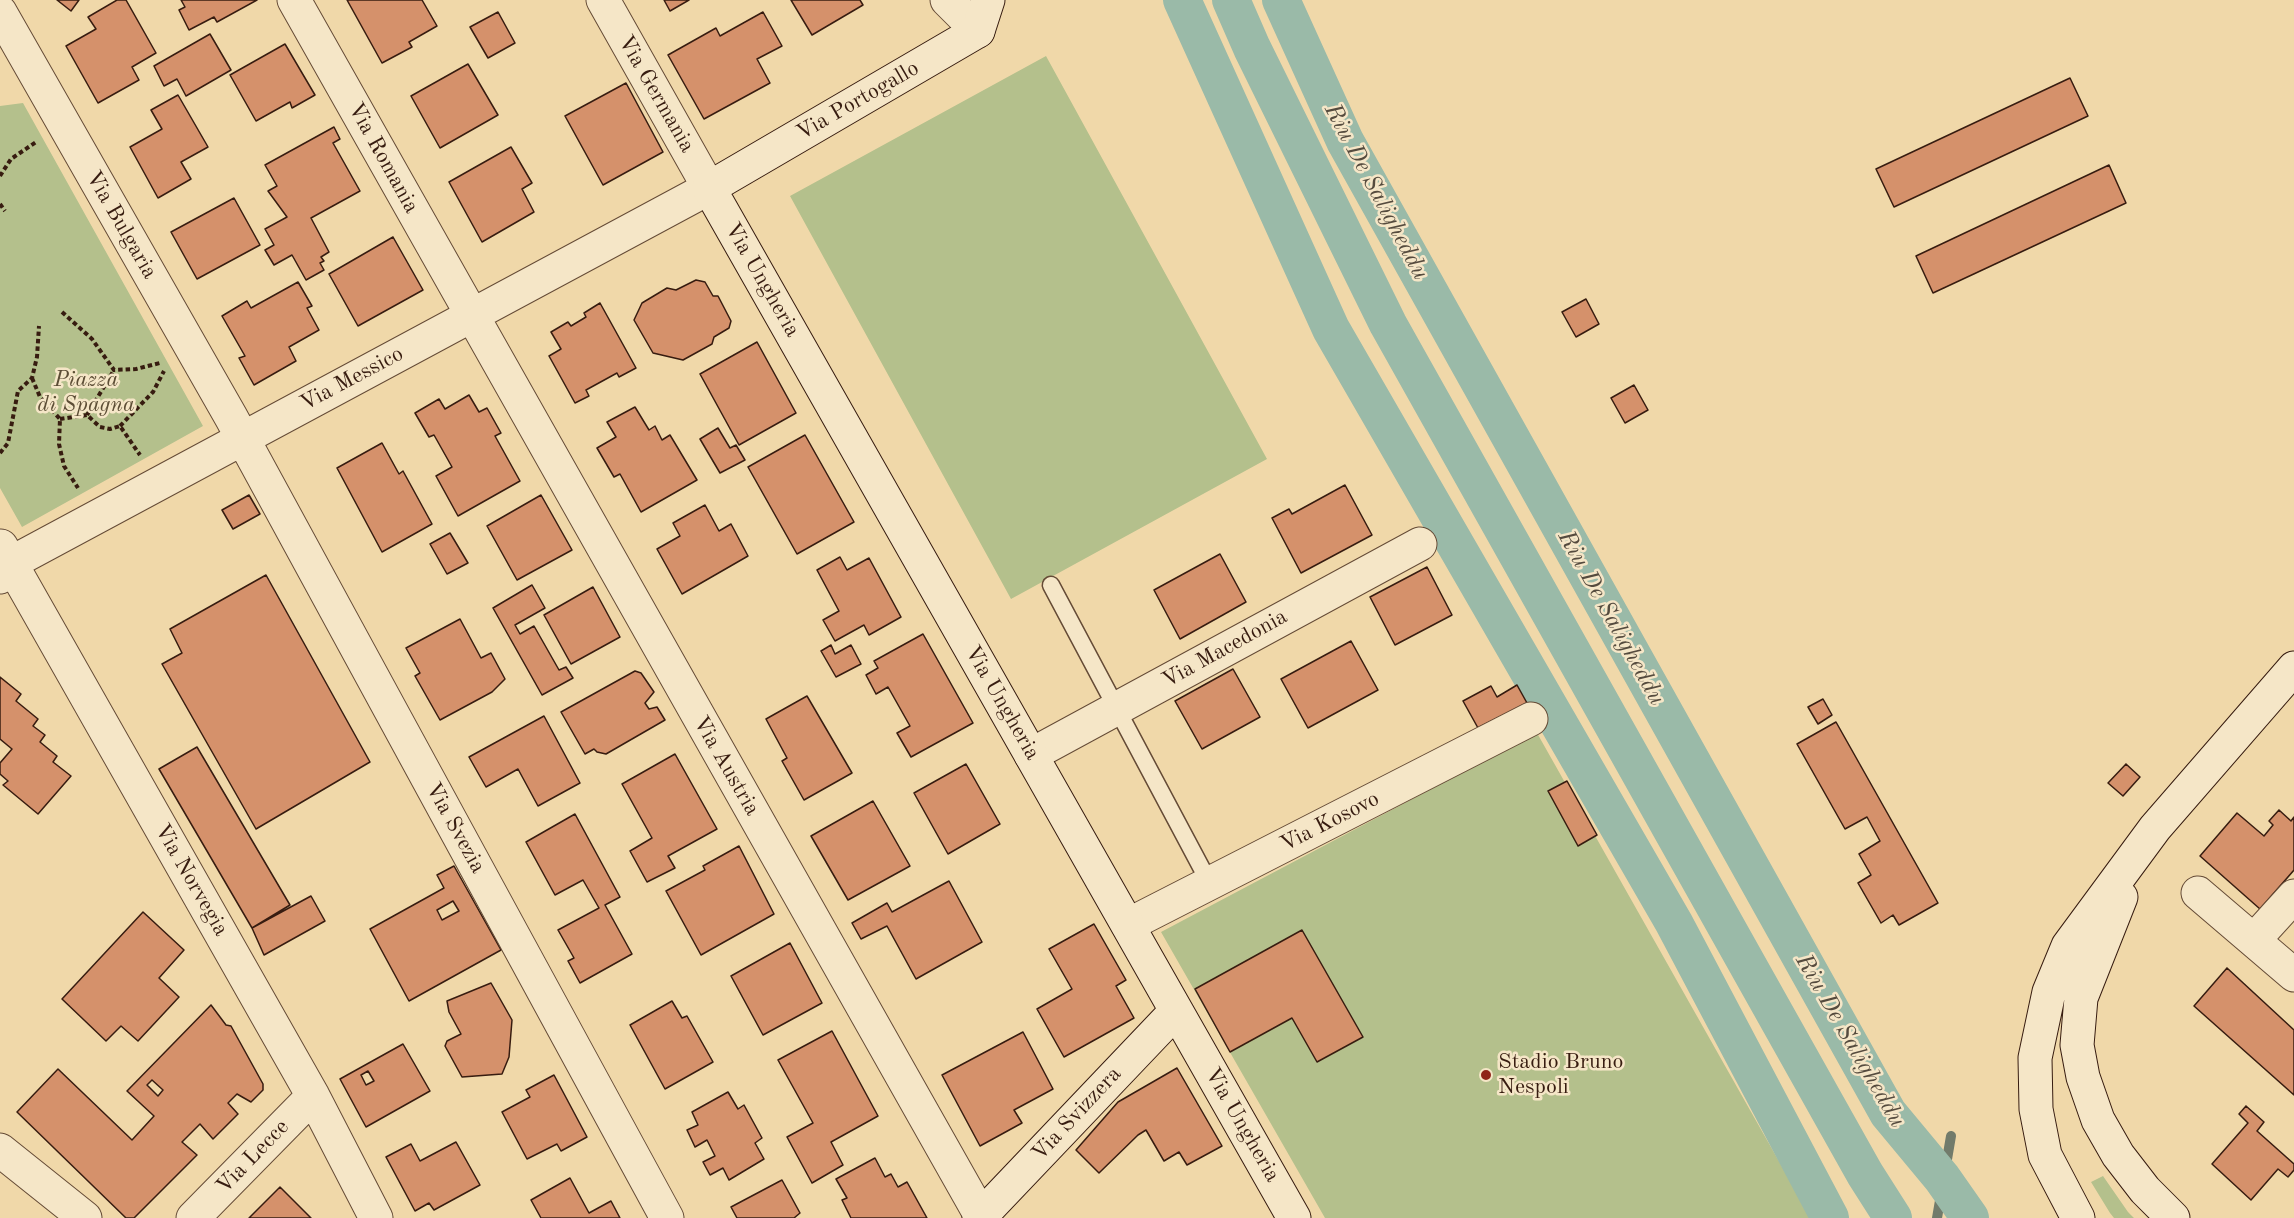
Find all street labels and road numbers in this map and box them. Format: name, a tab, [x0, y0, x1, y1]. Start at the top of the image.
street label: Via Germania	[612, 31, 700, 157]
street label: Via Portogallo	[792, 55, 924, 147]
street label: Via Romania	[342, 98, 424, 218]
street label: Via Bulgaria	[79, 166, 163, 284]
street label: Via Ungheria	[719, 218, 805, 342]
street label: Via Messico	[296, 341, 408, 417]
street label: Via Macedonia	[1158, 604, 1292, 694]
street label: Via Ungheria	[959, 641, 1045, 765]
street label: Via Austria	[687, 712, 765, 820]
street label: Via Svezia	[419, 778, 491, 878]
street label: Via Kosovo	[1276, 786, 1384, 858]
street label: Via Norvegia	[148, 819, 234, 941]
street label: Via Svizzera	[1027, 1061, 1127, 1167]
street label: Via Ungheria	[1199, 1063, 1285, 1187]
street label: Via Lecce	[211, 1114, 295, 1200]

